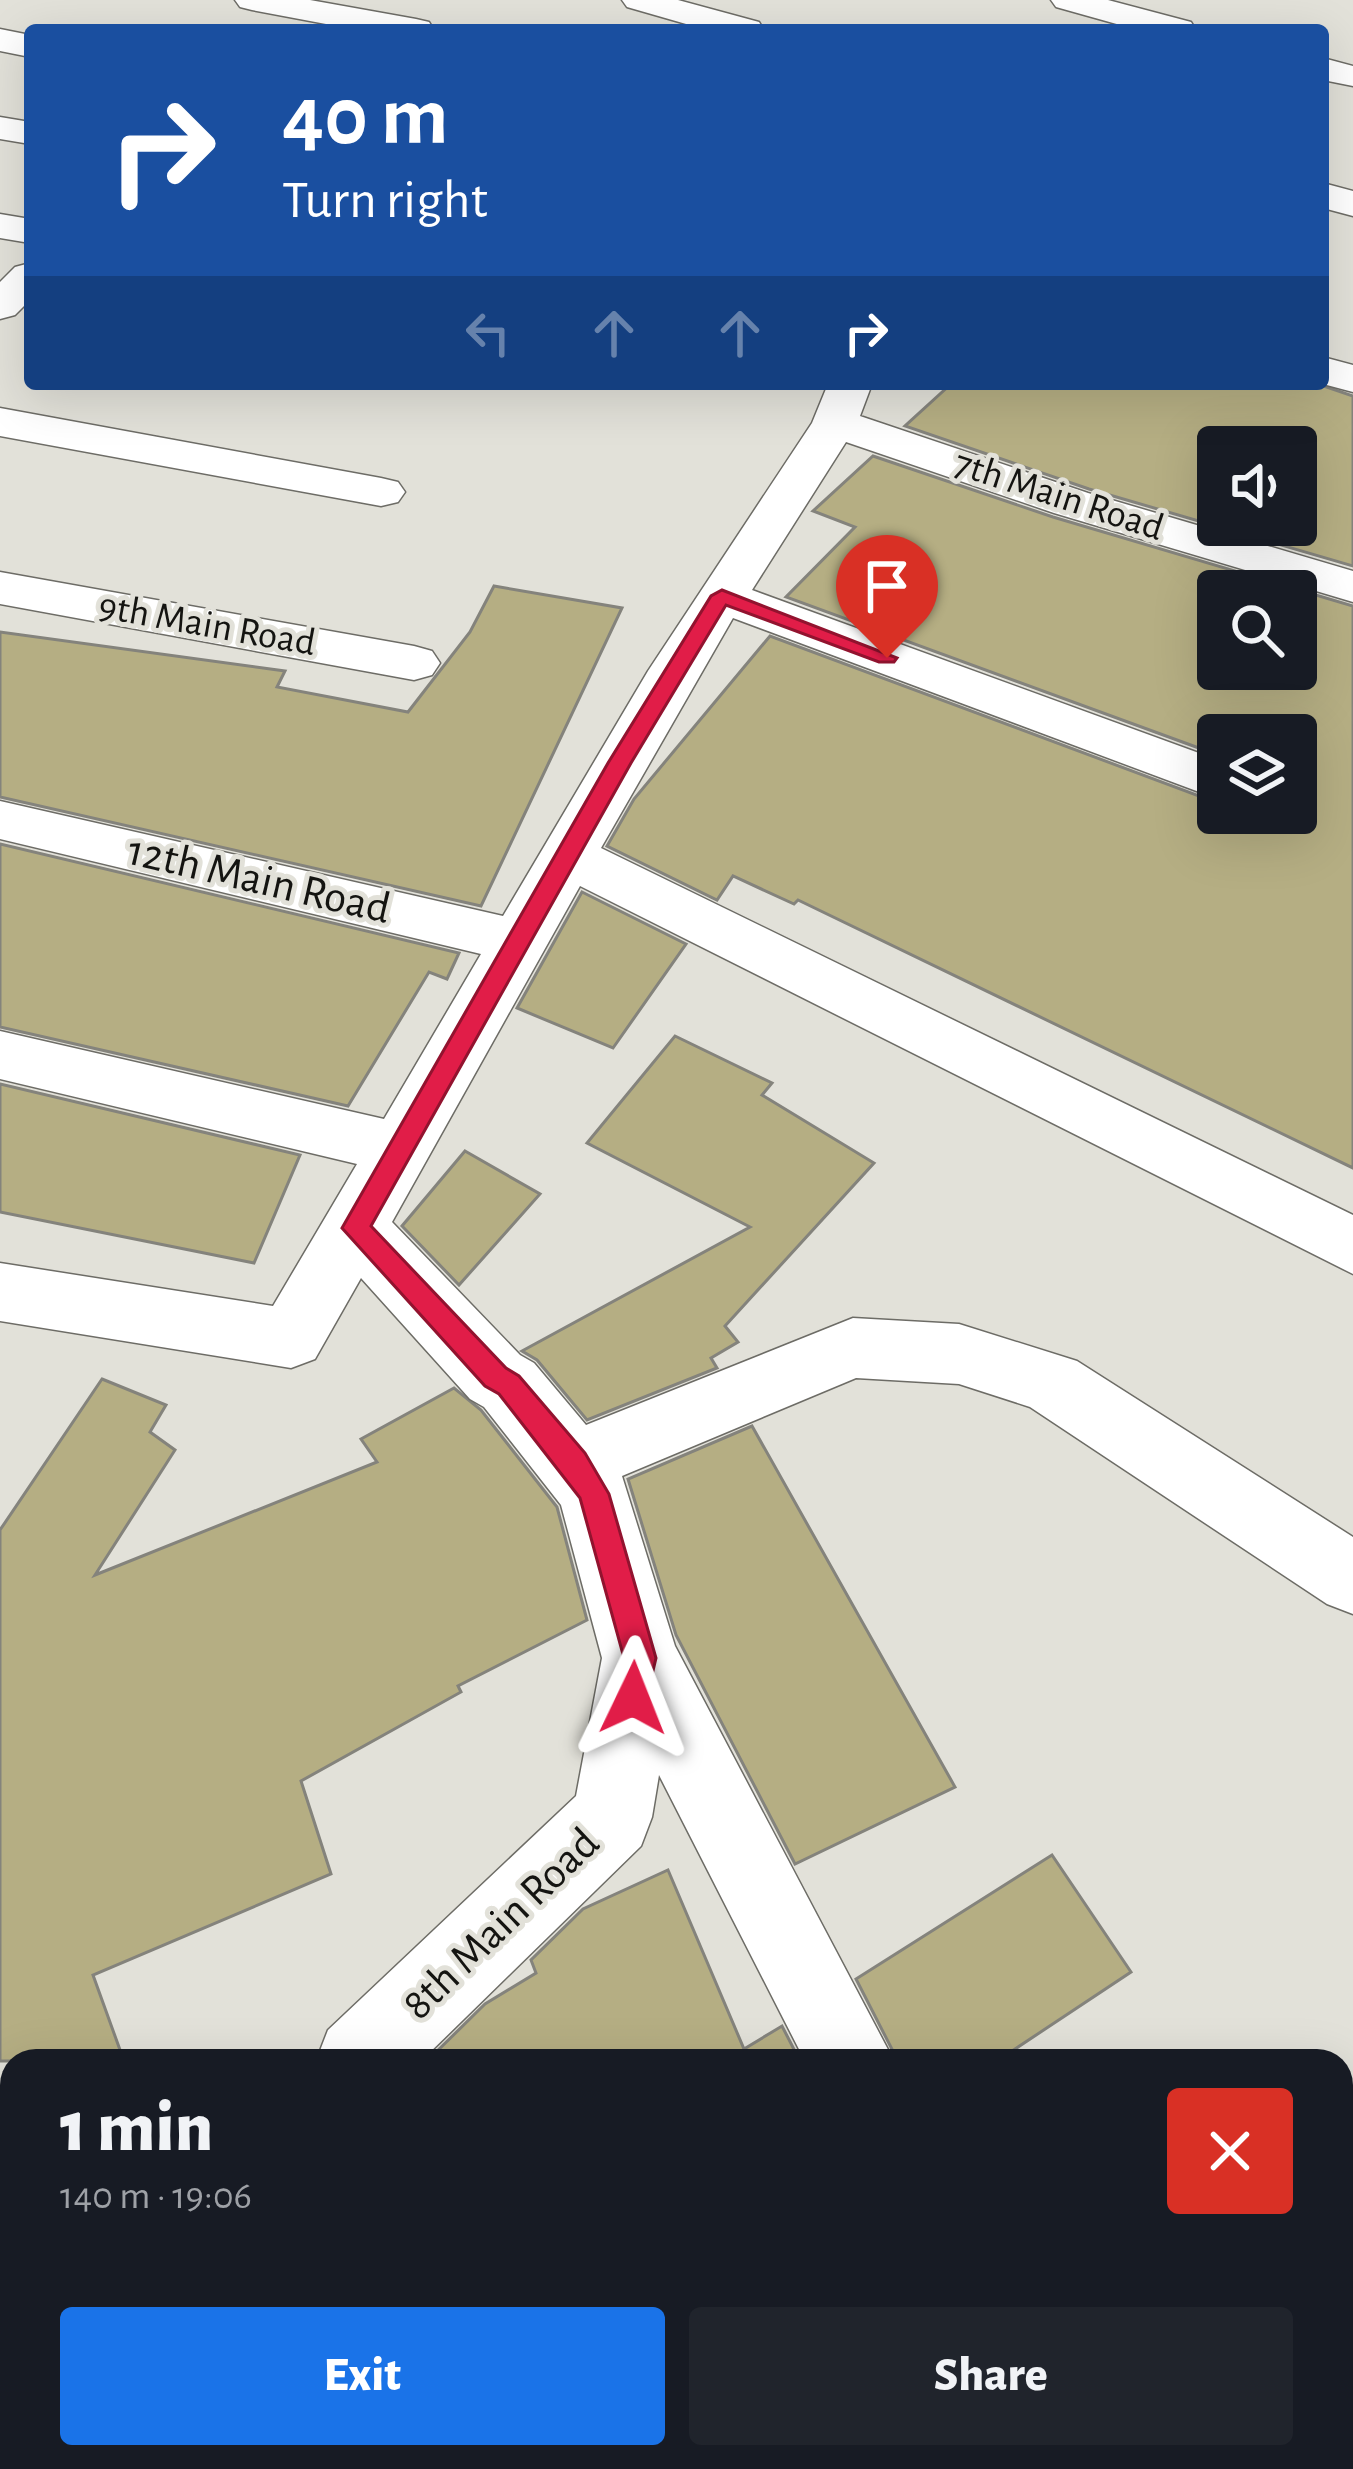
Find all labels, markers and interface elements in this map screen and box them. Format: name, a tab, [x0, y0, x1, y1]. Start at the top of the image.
icon: right	[84, 72, 240, 228]
text: 40 m	[282, 76, 449, 160]
text: Turn right	[282, 174, 488, 228]
icon: left	[455, 300, 521, 366]
icon: ahead	[581, 300, 647, 366]
icon: ahead	[707, 300, 773, 366]
icon: right	[833, 300, 899, 366]
map controls	[1197, 426, 1317, 834]
button: sound	[1197, 426, 1317, 546]
street label: 7th Main Road	[950, 444, 1168, 548]
pin	[836, 535, 938, 658]
icon: arrive	[854, 553, 920, 619]
button: search	[1197, 570, 1317, 690]
street label: 9th Main Road	[96, 587, 318, 663]
button: layers	[1197, 714, 1317, 834]
street label: 12th Main Road	[123, 828, 395, 932]
position arrow	[570, 1635, 696, 1761]
street label: 8th Main Road	[394, 1820, 608, 2028]
button: close	[1167, 2088, 1293, 2214]
text: 1 min	[60, 2092, 213, 2164]
text: 140 m · 19:06	[60, 2177, 252, 2216]
button: Exit	[60, 2307, 665, 2445]
button: Share	[689, 2307, 1293, 2445]

